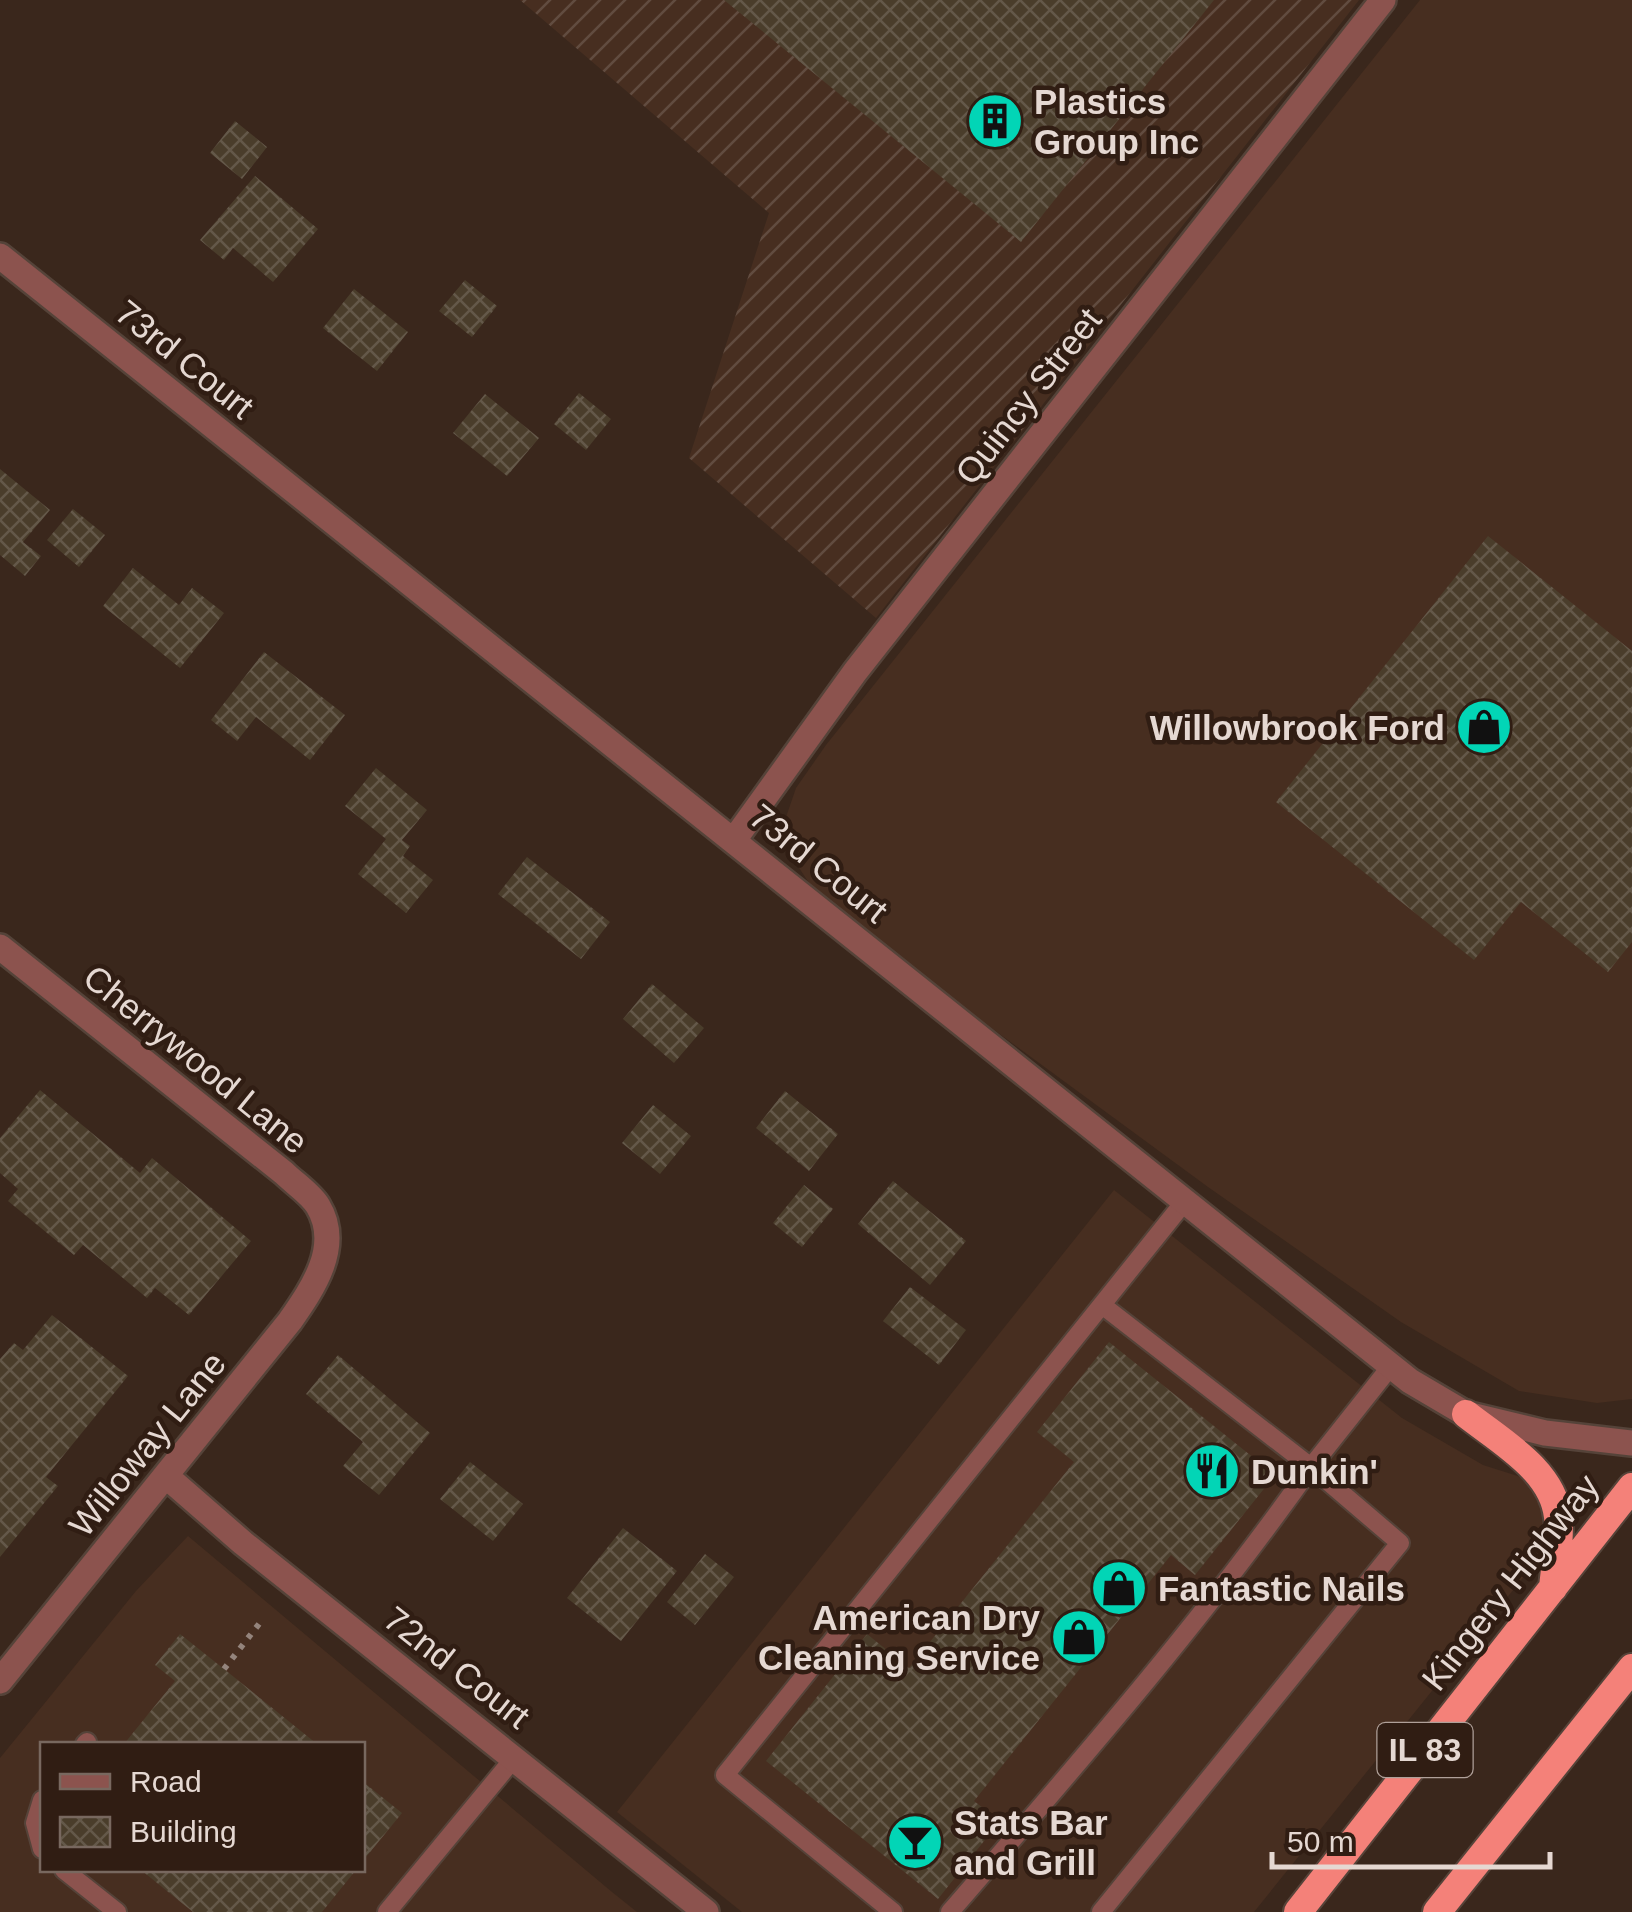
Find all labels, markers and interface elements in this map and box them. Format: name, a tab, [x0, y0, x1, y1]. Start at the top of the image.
place label: Plastics Group Inc	[1034, 82, 1199, 161]
building icon: Plastics Group Inc	[965, 91, 1025, 151]
street label: 73rd Court	[108, 292, 262, 426]
street label: Quincy Street	[947, 300, 1109, 492]
shop icon: Willowbrook Ford	[1454, 697, 1514, 757]
place label: Willowbrook Ford	[1150, 708, 1445, 747]
street label: 73rd Court	[742, 796, 896, 930]
street label: Cherrywood Lane	[76, 957, 316, 1161]
street label: Willoway Lane	[61, 1344, 233, 1544]
restaurant icon: Dunkin'	[1182, 1441, 1242, 1501]
place label: Dunkin'	[1251, 1452, 1378, 1491]
street label: Kingery Highway	[1414, 1466, 1607, 1697]
shop icon: Fantastic Nails	[1089, 1558, 1149, 1618]
place label: Fantastic Nails	[1158, 1569, 1405, 1608]
street label: 72nd Court	[377, 1598, 537, 1736]
place label: American Dry Cleaning Service	[758, 1598, 1041, 1677]
shop icon: American Dry Cleaning Service	[1049, 1607, 1109, 1667]
road number: IL 83	[1378, 1723, 1472, 1777]
legend	[40, 1742, 365, 1872]
text: Road	[130, 1765, 202, 1798]
place label: Stats Bar and Grill	[954, 1803, 1108, 1882]
scale bar	[1272, 1807, 1550, 1869]
bar icon: Stats Bar and Grill	[885, 1812, 945, 1872]
text: Building	[130, 1815, 237, 1848]
text: 50 m	[1287, 1825, 1354, 1858]

